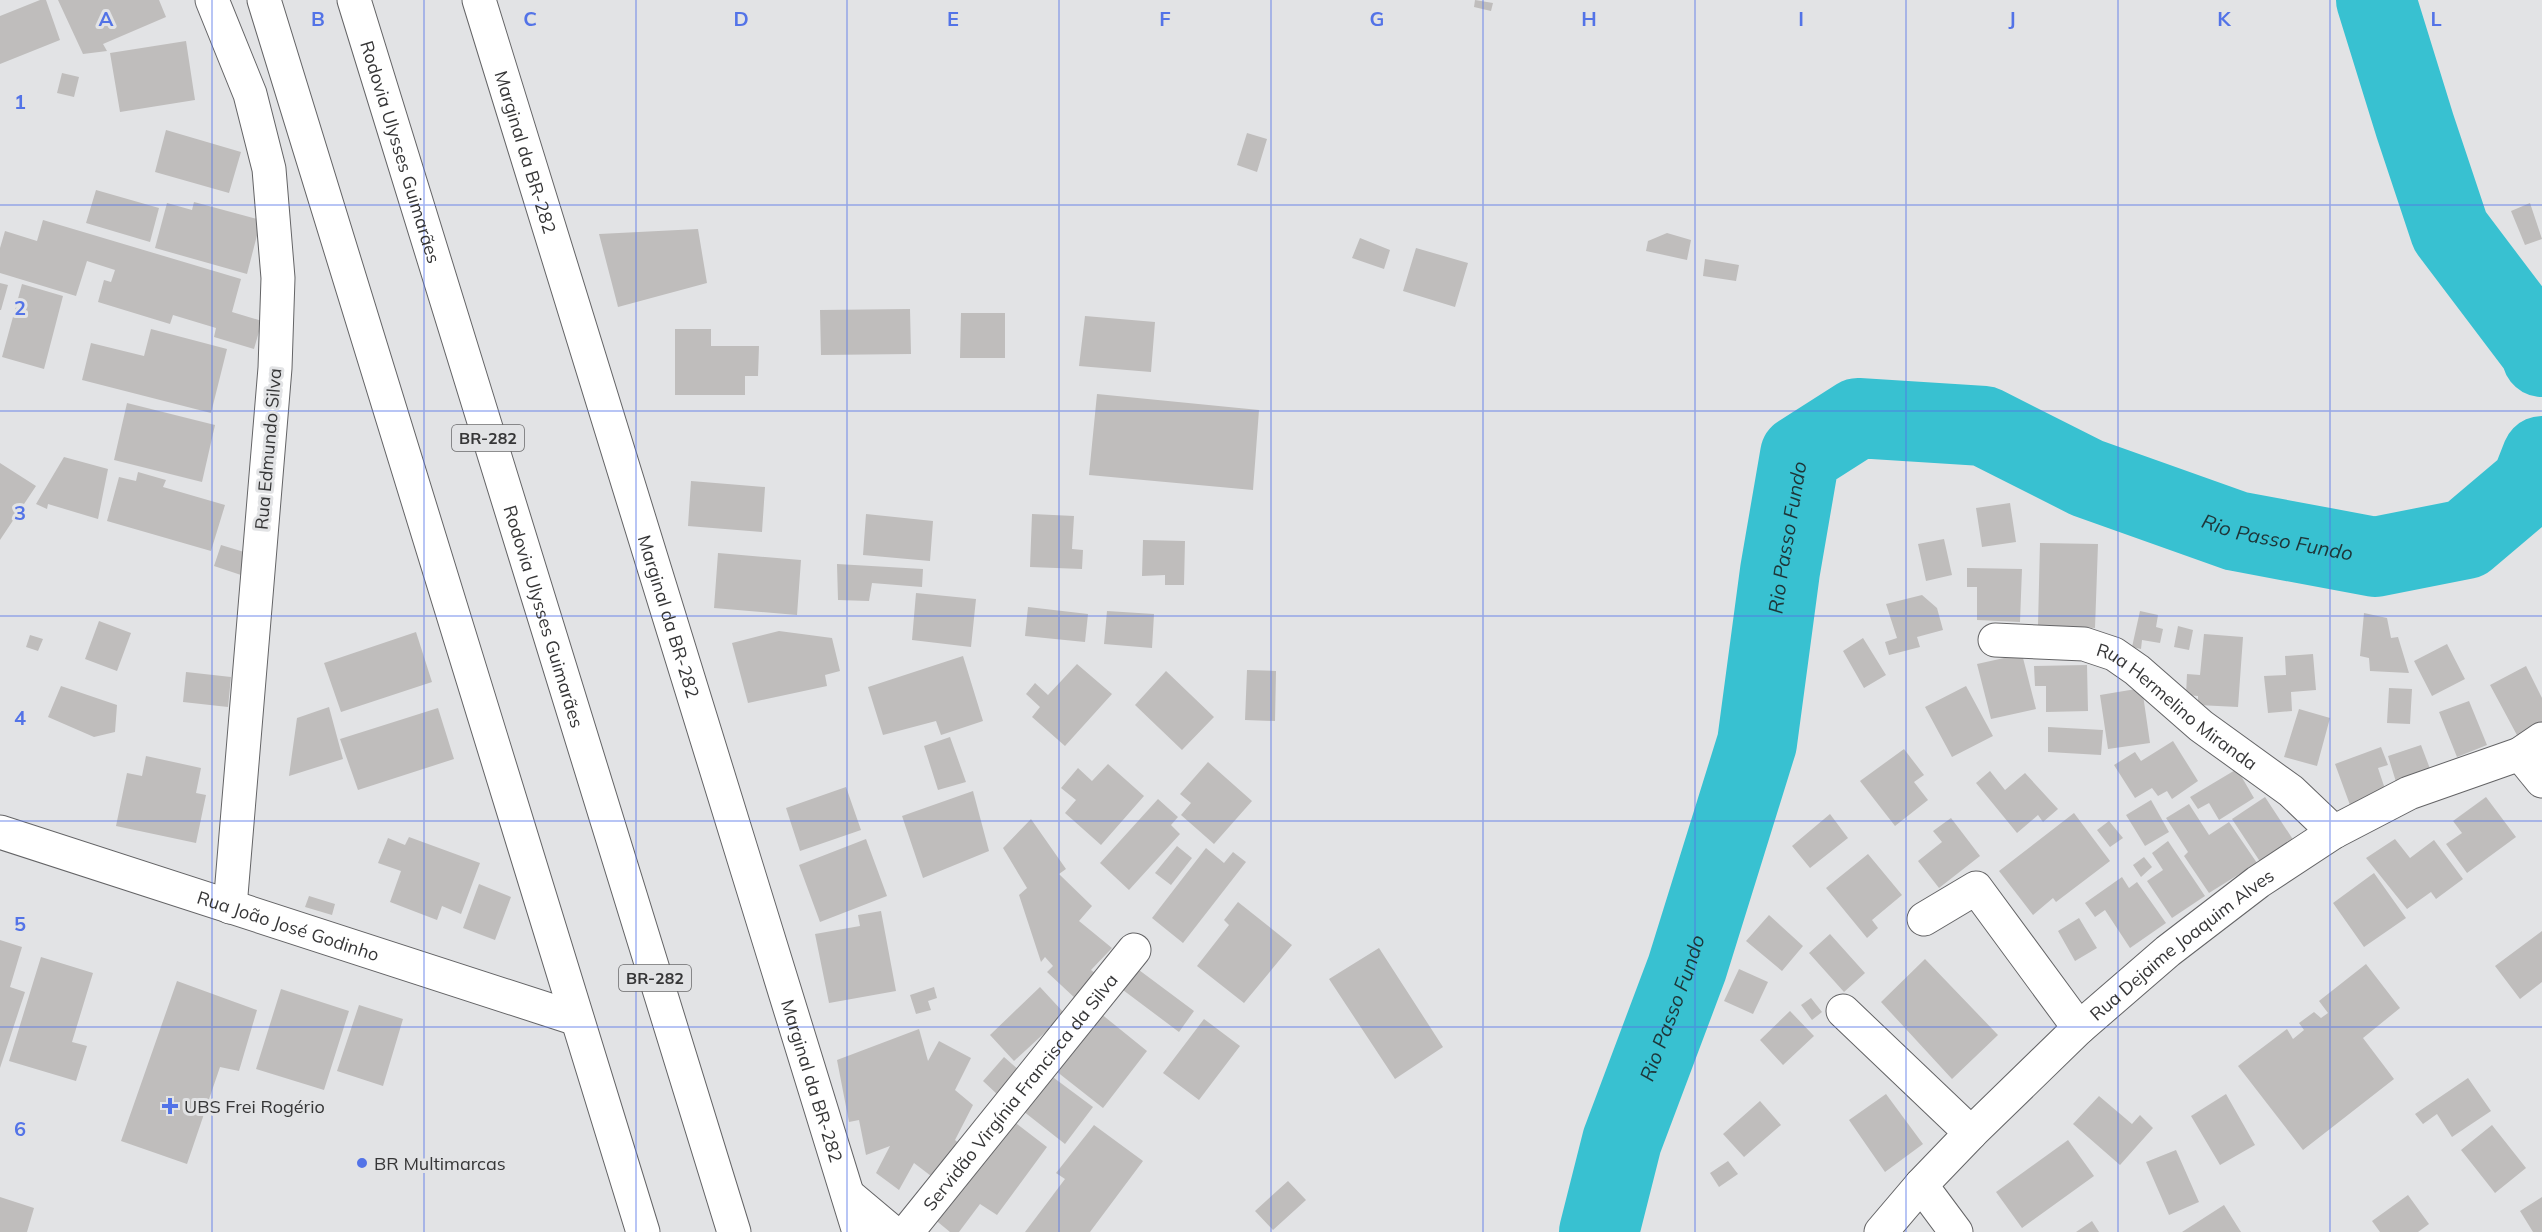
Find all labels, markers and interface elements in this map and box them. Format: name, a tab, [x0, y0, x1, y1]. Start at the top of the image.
text: A	[99, 6, 114, 31]
text: B	[311, 6, 325, 31]
text: C	[523, 6, 537, 31]
text: D	[733, 6, 749, 31]
text: E	[947, 6, 959, 31]
text: F	[1159, 6, 1171, 31]
text: G	[1370, 6, 1384, 31]
text: H	[1581, 6, 1597, 31]
text: I	[1798, 6, 1804, 31]
text: J	[2008, 6, 2016, 31]
text: K	[2217, 6, 2231, 31]
text: L	[2430, 6, 2442, 31]
street label: Rodovia Ulysses Guimarães	[356, 38, 446, 266]
street label: Marginal da BR-282	[490, 68, 562, 236]
text: 1	[14, 89, 26, 114]
text: 2	[14, 295, 26, 320]
street label: Rua Edmundo Silva	[249, 367, 287, 531]
road number: BR-282	[452, 425, 524, 451]
water label: Rio Passo Fundo	[1762, 459, 1811, 615]
text: 3	[14, 500, 26, 525]
street label: Rodovia Ulysses Guimarães	[499, 502, 589, 730]
water label: Rio Passo Fundo	[2199, 507, 2355, 565]
street label: Marginal da BR-282	[633, 532, 705, 701]
street label: Rua Hermelino Miranda	[2094, 638, 2262, 775]
text: 4	[14, 705, 26, 730]
street label: Rua Dejaime Joaquim Alves	[2085, 863, 2278, 1025]
street label: Rua João José Godinho	[194, 885, 382, 966]
text: 5	[14, 911, 26, 936]
water label: Rio Passo Fundo	[1633, 931, 1709, 1084]
road number: BR-282	[619, 965, 691, 991]
street label: Servidão Virgínia Francisca da Silva	[917, 968, 1122, 1215]
street label: Marginal da BR-282	[776, 997, 848, 1165]
place label: UBS Frei Rogério	[184, 1095, 325, 1118]
marker: UBS Frei Rogério	[161, 1097, 179, 1115]
text: 6	[14, 1116, 26, 1141]
place label: BR Multimarcas	[374, 1152, 506, 1175]
marker: BR Multimarcas	[355, 1156, 369, 1170]

